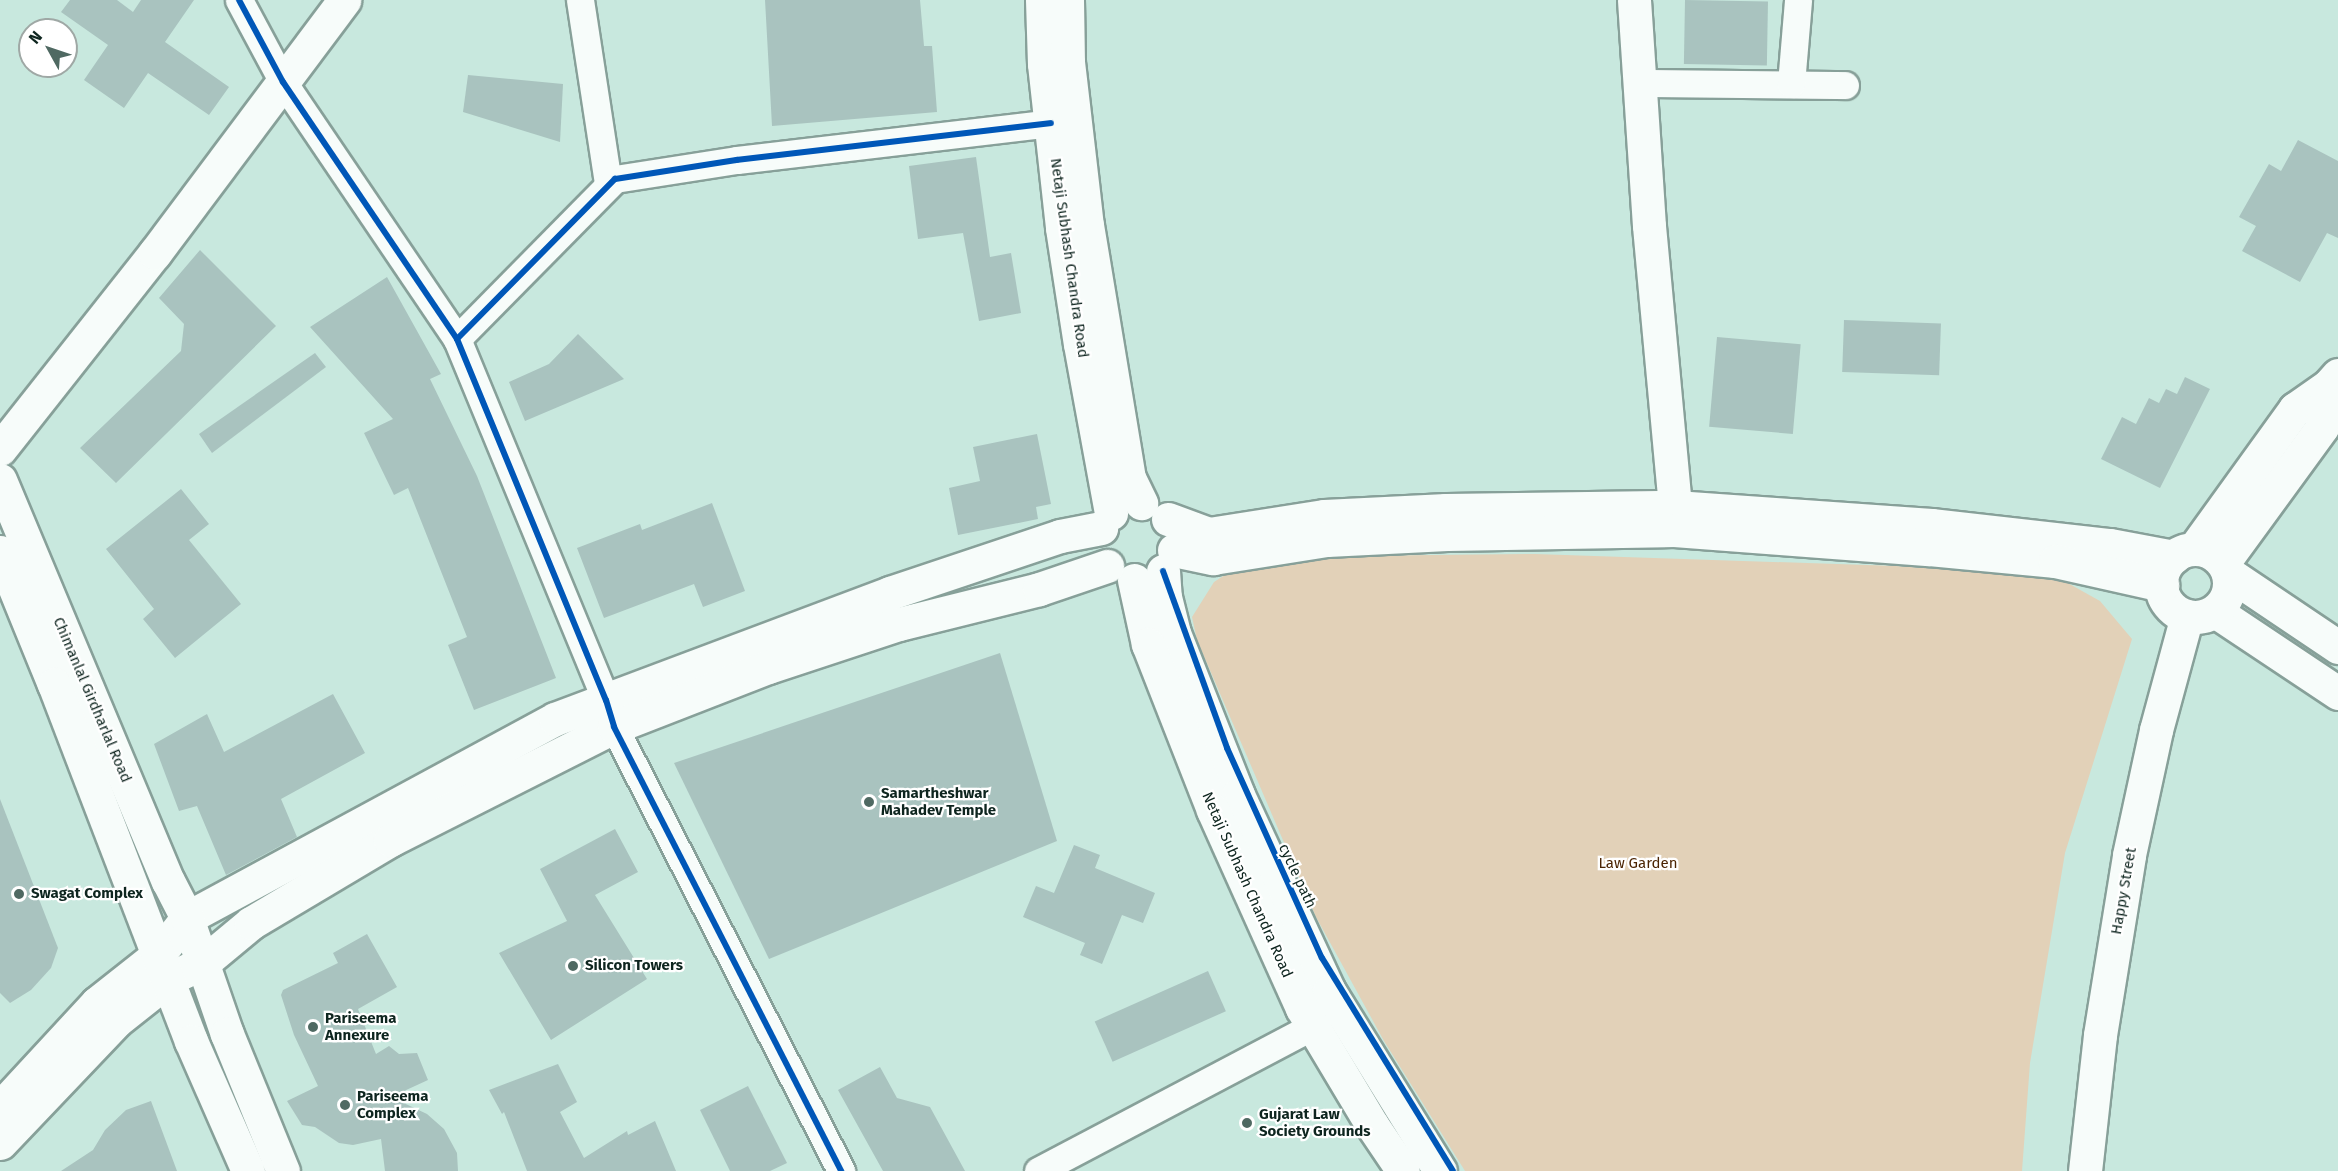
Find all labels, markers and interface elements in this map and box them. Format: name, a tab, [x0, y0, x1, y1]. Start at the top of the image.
north arrow	[18, 18, 78, 78]
text: N	[25, 27, 46, 48]
street label: Netaji Subhash Chandra Road	[1046, 157, 1092, 359]
street label: Chimanlal Girdharlal Road	[49, 615, 135, 785]
place label: Samartheshwar Mahadev Temple	[881, 784, 996, 819]
street label: Netaji Subhash Chandra Road	[1198, 789, 1296, 981]
marker: Samartheshwar Mahadev Temple	[862, 795, 876, 809]
street label: cycle path	[1274, 841, 1320, 911]
street label: Happy Street	[2107, 846, 2141, 936]
park label: Law Garden	[1598, 855, 1678, 873]
place label: Swagat Complex	[31, 885, 143, 903]
marker: Swagat Complex	[12, 887, 26, 901]
place label: Silicon Towers	[585, 957, 683, 975]
marker: Silicon Towers	[566, 959, 580, 973]
place label: Pariseema Annexure	[325, 1009, 396, 1044]
marker: Pariseema Annexure	[306, 1020, 320, 1034]
place label: Pariseema Complex	[357, 1087, 428, 1122]
marker: Pariseema Complex	[338, 1098, 352, 1112]
place label: Gujarat Law Society Grounds	[1259, 1105, 1371, 1140]
marker: Gujarat Law Society Grounds	[1240, 1116, 1254, 1130]

